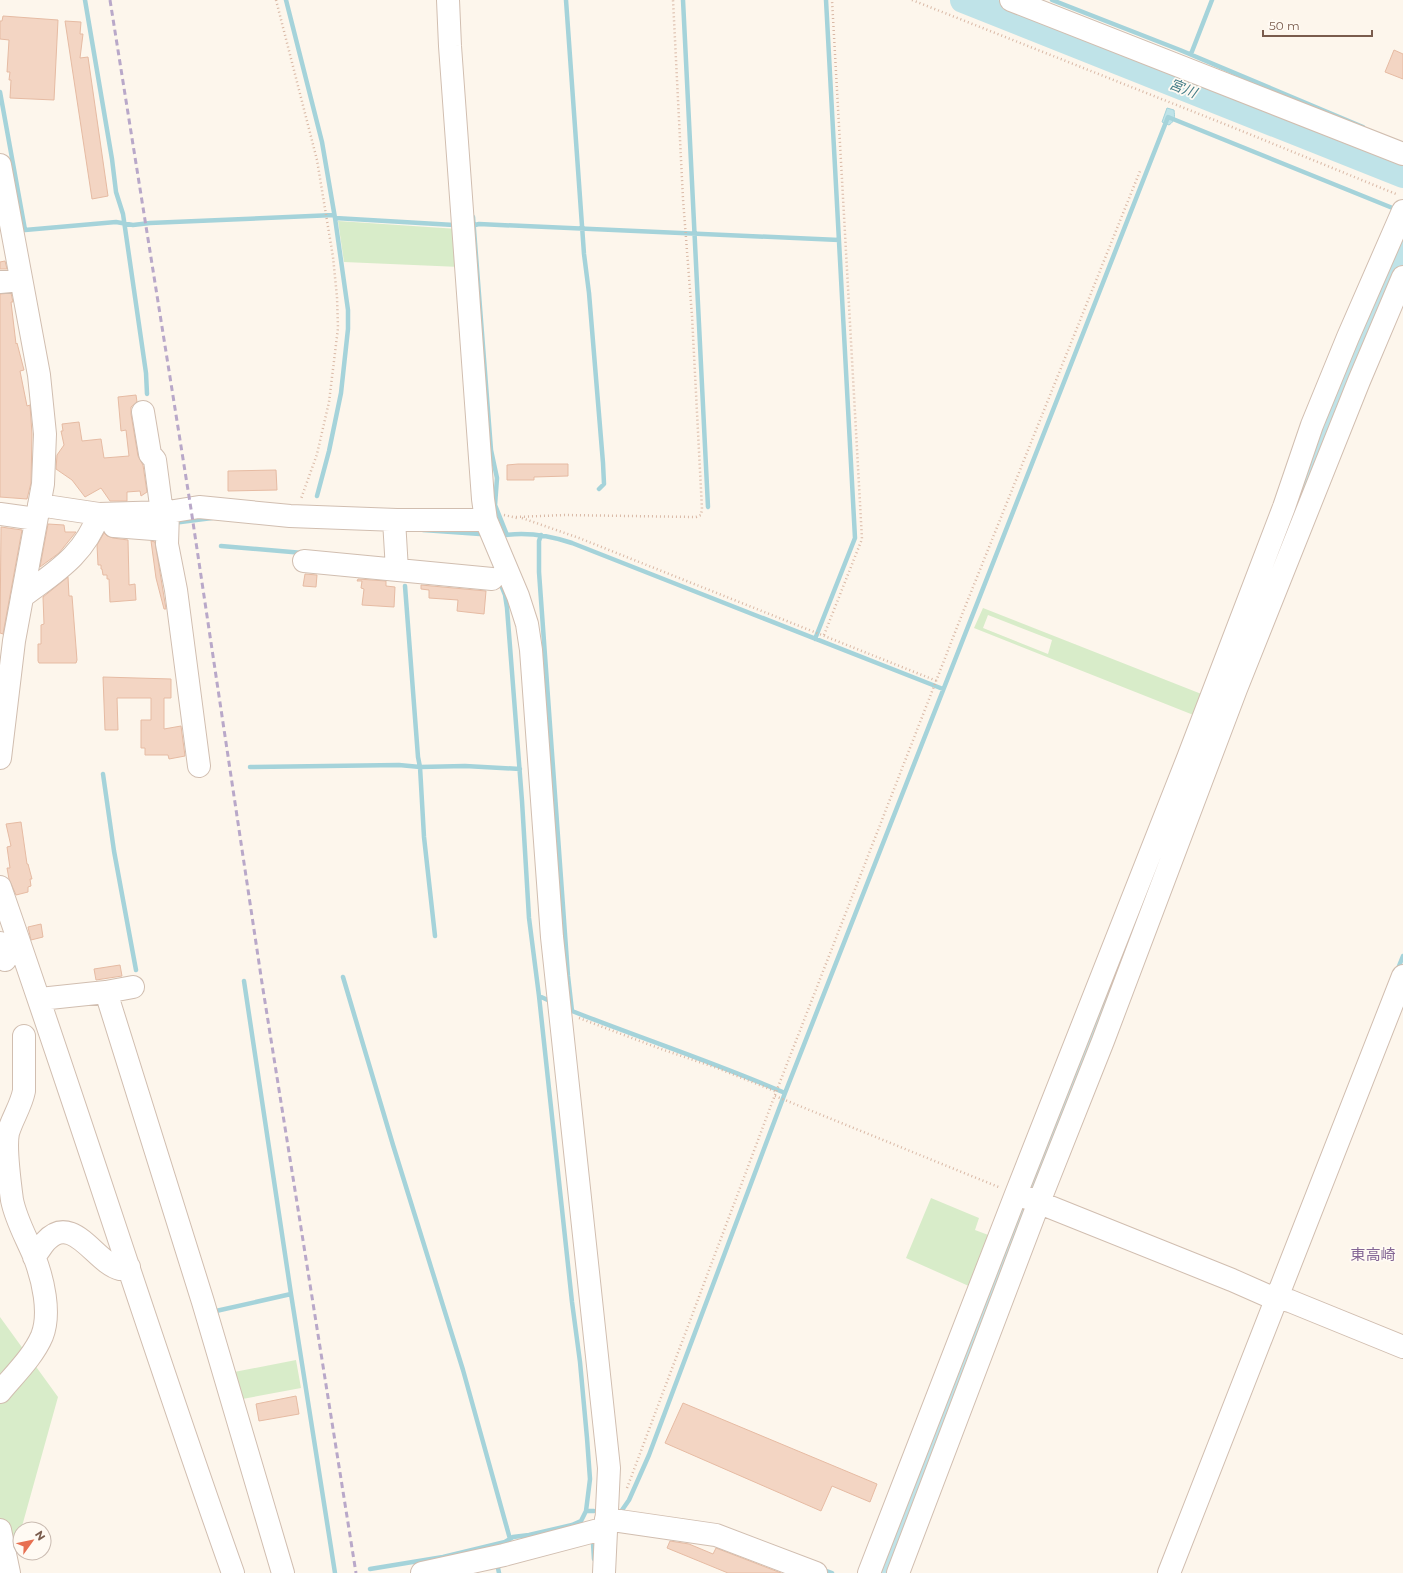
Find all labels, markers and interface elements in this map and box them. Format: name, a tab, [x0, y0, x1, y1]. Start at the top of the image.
scale bar	[1263, 12, 1372, 38]
text: 50 m	[1269, 18, 1300, 33]
water label: 宮川	[1167, 74, 1201, 102]
district label: 東高崎	[1350, 1245, 1396, 1264]
north arrow	[12, 1521, 52, 1561]
text: N	[32, 1528, 49, 1543]

